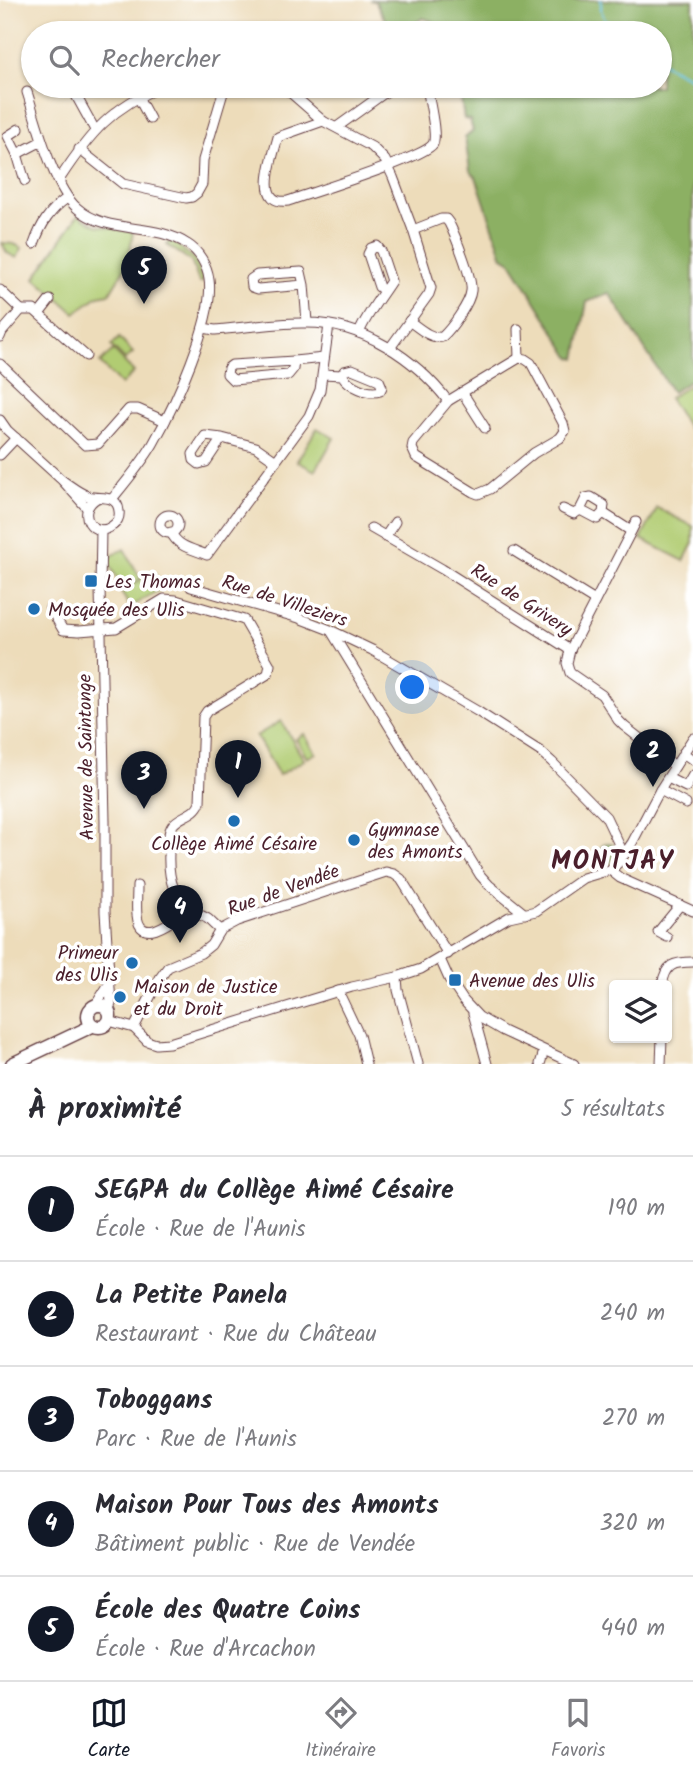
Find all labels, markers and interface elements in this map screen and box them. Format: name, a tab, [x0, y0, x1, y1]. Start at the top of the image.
search box	[21, 21, 672, 98]
text: Rechercher	[101, 39, 220, 81]
icon: search	[45, 41, 83, 79]
pin: 5	[121, 246, 167, 304]
street label: Rue de Grivery	[464, 556, 579, 646]
street label: Rue de Villeziers	[218, 567, 351, 636]
place label: Les Thomas	[105, 568, 201, 598]
marker: Les Thomas	[83, 573, 99, 589]
place label: Mosquée des Ulis	[48, 596, 185, 626]
marker: Mosquée des Ulis	[26, 601, 42, 617]
your location	[395, 670, 429, 704]
street label: Avenue de Saintonge	[71, 673, 103, 840]
pin: 2	[630, 729, 676, 787]
pin: 1	[215, 740, 261, 798]
pin: 3	[121, 751, 167, 809]
marker: Collège Aimé Césaire	[226, 813, 242, 829]
place label: Gymnase des Amonts	[368, 816, 463, 868]
place label: Collège Aimé Césaire	[151, 830, 317, 860]
marker: Gymnase des Amonts	[346, 832, 362, 848]
district label: MONTJAY	[551, 841, 675, 883]
street label: Rue de Vendée	[223, 857, 344, 925]
pin: 4	[157, 885, 203, 943]
place label: Primeur des Ulis	[56, 939, 120, 991]
marker: Primeur des Ulis	[124, 955, 140, 971]
place label: Avenue des Ulis	[469, 967, 595, 997]
marker: Avenue des Ulis	[447, 972, 463, 988]
place label: Maison de Justice et du Droit	[134, 973, 278, 1025]
map controls	[609, 980, 672, 1043]
button: layers	[609, 980, 672, 1043]
marker: Maison de Justice et du Droit	[112, 989, 128, 1005]
text: À proximité	[28, 1086, 181, 1134]
text: 5 résultats	[561, 1092, 665, 1128]
text: SEGPA du Collège Aimé Césaire	[95, 1170, 454, 1212]
text: 1	[48, 1191, 54, 1227]
text: 190 m	[608, 1191, 665, 1227]
text: École · Rue de l'Aunis	[95, 1212, 306, 1248]
text: La Petite Panela	[95, 1275, 287, 1317]
text: 2	[44, 1296, 58, 1332]
text: 240 m	[600, 1296, 665, 1332]
text: Restaurant · Rue du Château	[95, 1317, 377, 1353]
text: Toboggans	[95, 1380, 212, 1422]
text: 3	[45, 1401, 57, 1437]
text: 270 m	[602, 1401, 665, 1437]
text: Parc · Rue de l'Aunis	[95, 1422, 297, 1458]
text: Maison Pour Tous des Amonts	[95, 1485, 439, 1527]
text: 4	[45, 1506, 57, 1542]
text: 320 m	[599, 1506, 665, 1542]
text: Bâtiment public · Rue de Vendée	[95, 1527, 415, 1563]
text: École des Quatre Coins	[95, 1590, 360, 1632]
text: 5	[45, 1611, 57, 1647]
text: 440 m	[601, 1611, 665, 1647]
text: École · Rue d'Arcachon	[95, 1632, 316, 1668]
tab: Carte	[88, 1694, 130, 1766]
tab: Itinéraire	[305, 1694, 376, 1766]
tab: Favoris	[551, 1694, 605, 1766]

